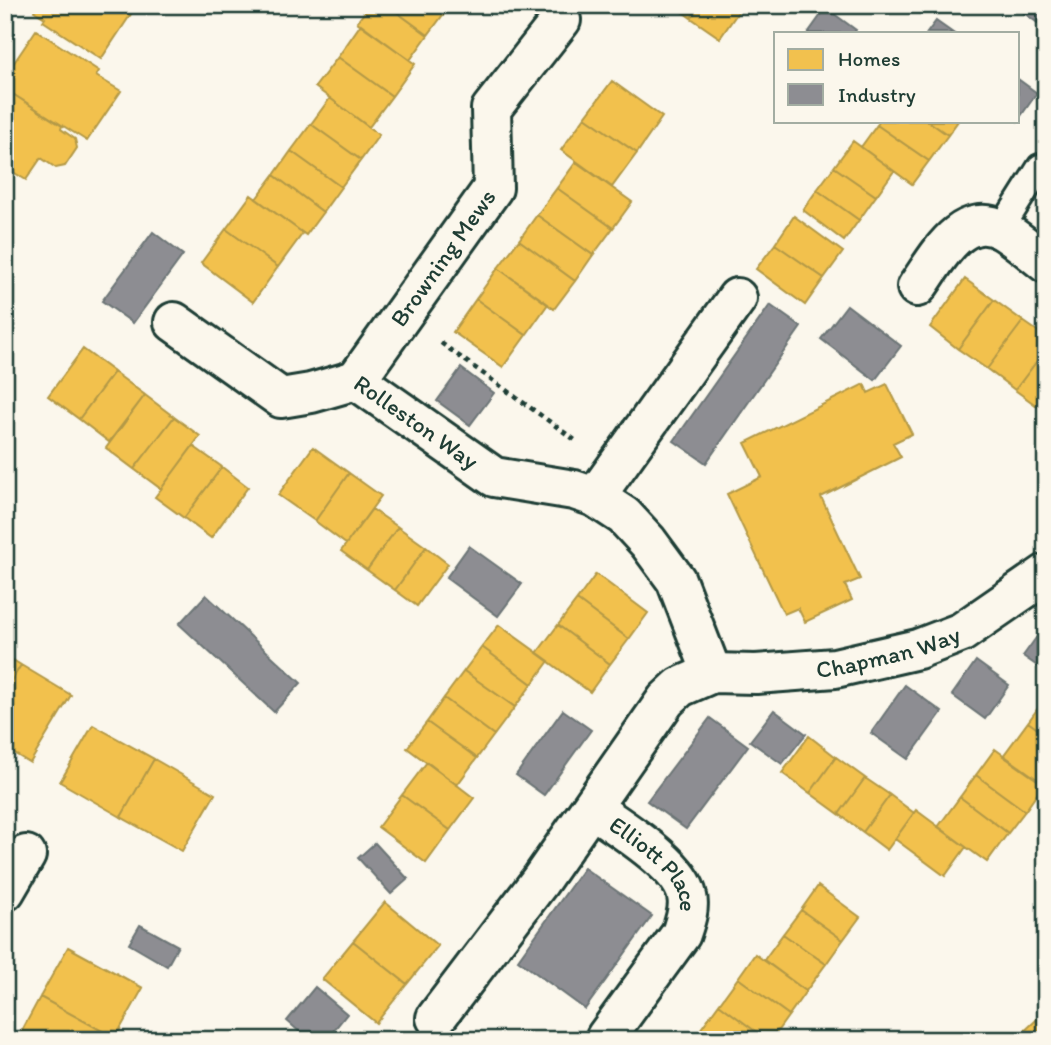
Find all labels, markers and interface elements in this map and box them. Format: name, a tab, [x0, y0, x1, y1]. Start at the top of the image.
legend	[774, 32, 1020, 122]
text: Homes	[838, 46, 900, 71]
text: Industry	[838, 82, 916, 107]
street label: Browning Mews	[384, 183, 502, 332]
street label: Rolleston Way	[349, 368, 485, 476]
street label: Chapman Way	[815, 619, 964, 683]
street label: Elliott Place	[604, 809, 703, 913]

